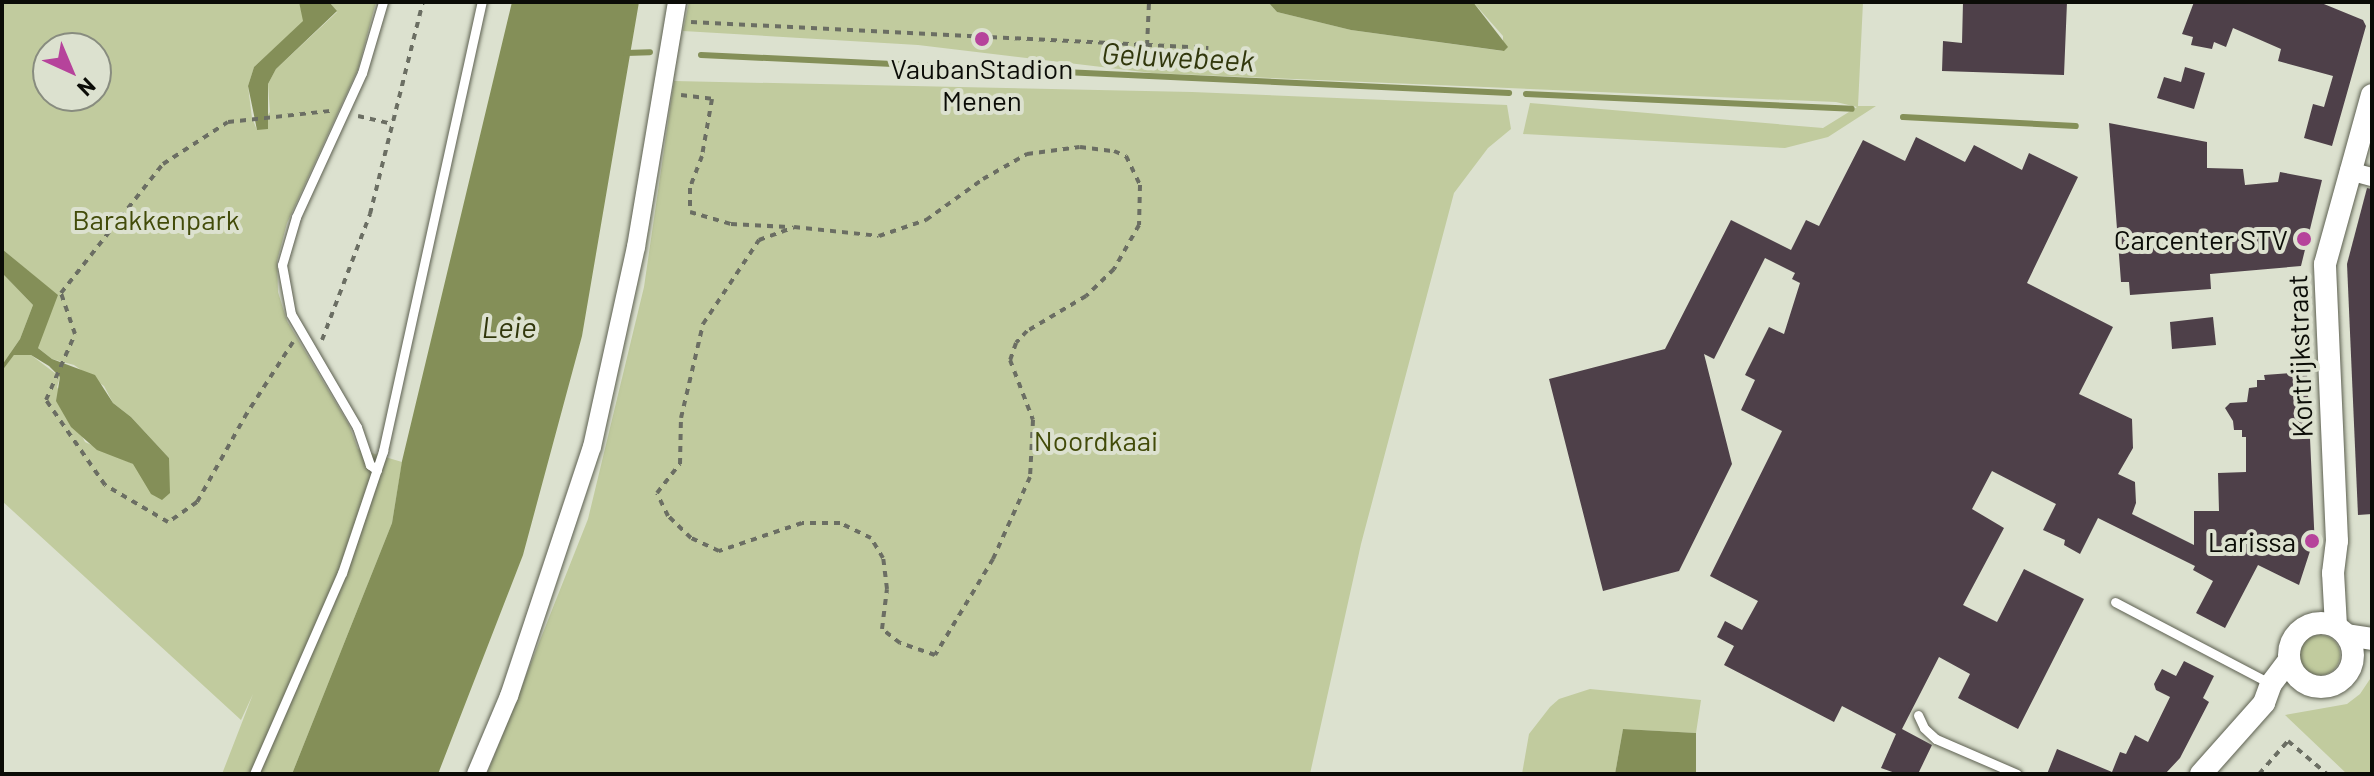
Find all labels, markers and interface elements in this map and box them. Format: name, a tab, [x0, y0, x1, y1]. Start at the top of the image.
marker: VaubanStadion Menen	[973, 30, 991, 48]
north arrow	[32, 32, 112, 112]
water label: Geluwebeek	[1101, 34, 1255, 78]
place label: VaubanStadion Menen	[891, 51, 1073, 117]
text: N	[73, 73, 102, 102]
park label: Barakkenpark	[72, 202, 240, 236]
place label: Carcenter STV	[2114, 222, 2288, 256]
marker: Carcenter STV	[2295, 230, 2313, 248]
street label: Kortrijkstraat	[2279, 274, 2319, 438]
water label: Leie	[482, 308, 536, 344]
park label: Noordkaai	[1034, 423, 1158, 457]
place label: Larissa	[2208, 524, 2296, 558]
marker: Larissa	[2303, 532, 2321, 550]

